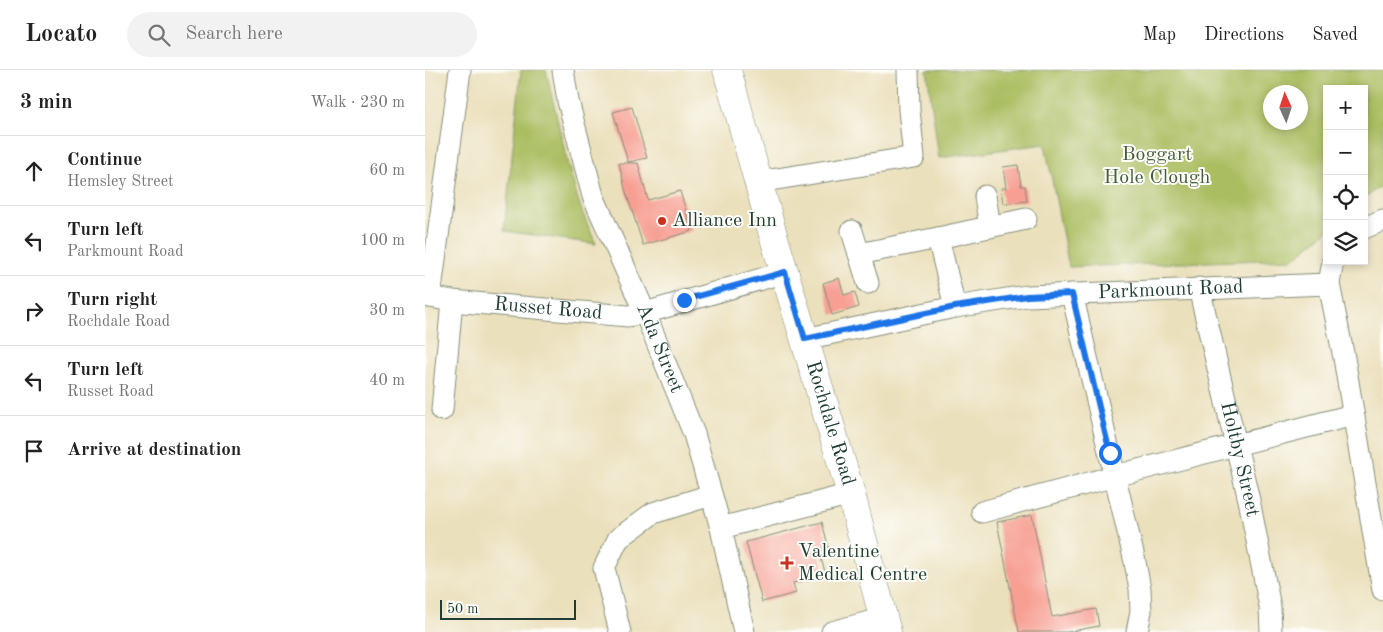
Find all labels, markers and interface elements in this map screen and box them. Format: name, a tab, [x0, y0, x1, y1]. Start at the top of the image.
search box	[127, 12, 477, 57]
icon: search	[145, 21, 173, 49]
text: Locato	[25, 23, 97, 47]
text: Search here	[185, 25, 283, 44]
text: Map	[1143, 26, 1176, 44]
text: Directions	[1204, 26, 1284, 44]
text: Saved	[1312, 26, 1358, 44]
north arrow	[1263, 85, 1308, 130]
map controls	[1323, 85, 1368, 265]
button: +	[1323, 85, 1368, 130]
text: 3 min	[20, 92, 73, 113]
text: Walk · 230 m	[310, 95, 405, 111]
button: −	[1323, 130, 1368, 175]
park label: Boggart Hole Clough	[1104, 145, 1211, 188]
text: Continue	[67, 151, 142, 170]
icon: ahead	[20, 157, 48, 185]
text: 60 m	[369, 163, 405, 179]
text: Hemsley Street	[67, 174, 174, 190]
button: locate	[1323, 175, 1368, 220]
place label: Alliance Inn	[672, 211, 777, 231]
marker: Alliance Inn	[656, 215, 668, 227]
button: layers	[1323, 220, 1368, 265]
text: Turn left	[67, 221, 144, 240]
icon: left	[20, 227, 48, 255]
text: 100 m	[360, 233, 405, 249]
text: Parkmount Road	[67, 244, 184, 260]
street label: Parkmount Road	[1097, 277, 1244, 303]
route end	[673, 289, 696, 312]
text: Turn right	[67, 291, 157, 310]
street label: Russet Road	[493, 295, 603, 324]
icon: right	[20, 297, 48, 325]
street label: Ada Street	[632, 301, 686, 396]
text: 30 m	[369, 303, 405, 319]
text: Rochdale Road	[67, 314, 170, 330]
street label: Rochdale Road	[802, 359, 858, 488]
text: Turn left	[67, 361, 144, 380]
icon: left	[20, 367, 48, 395]
text: 40 m	[369, 373, 405, 389]
text: Russet Road	[67, 384, 154, 400]
street label: Holtby Street	[1216, 400, 1262, 519]
icon: arrive	[20, 437, 48, 465]
text: Arrive at destination	[67, 441, 241, 460]
route start	[1099, 442, 1122, 465]
place label: Valentine Medical Centre	[798, 542, 927, 585]
marker: Valentine Medical Centre	[780, 556, 794, 570]
scale bar	[440, 597, 576, 620]
text: 50 m	[447, 602, 478, 616]

